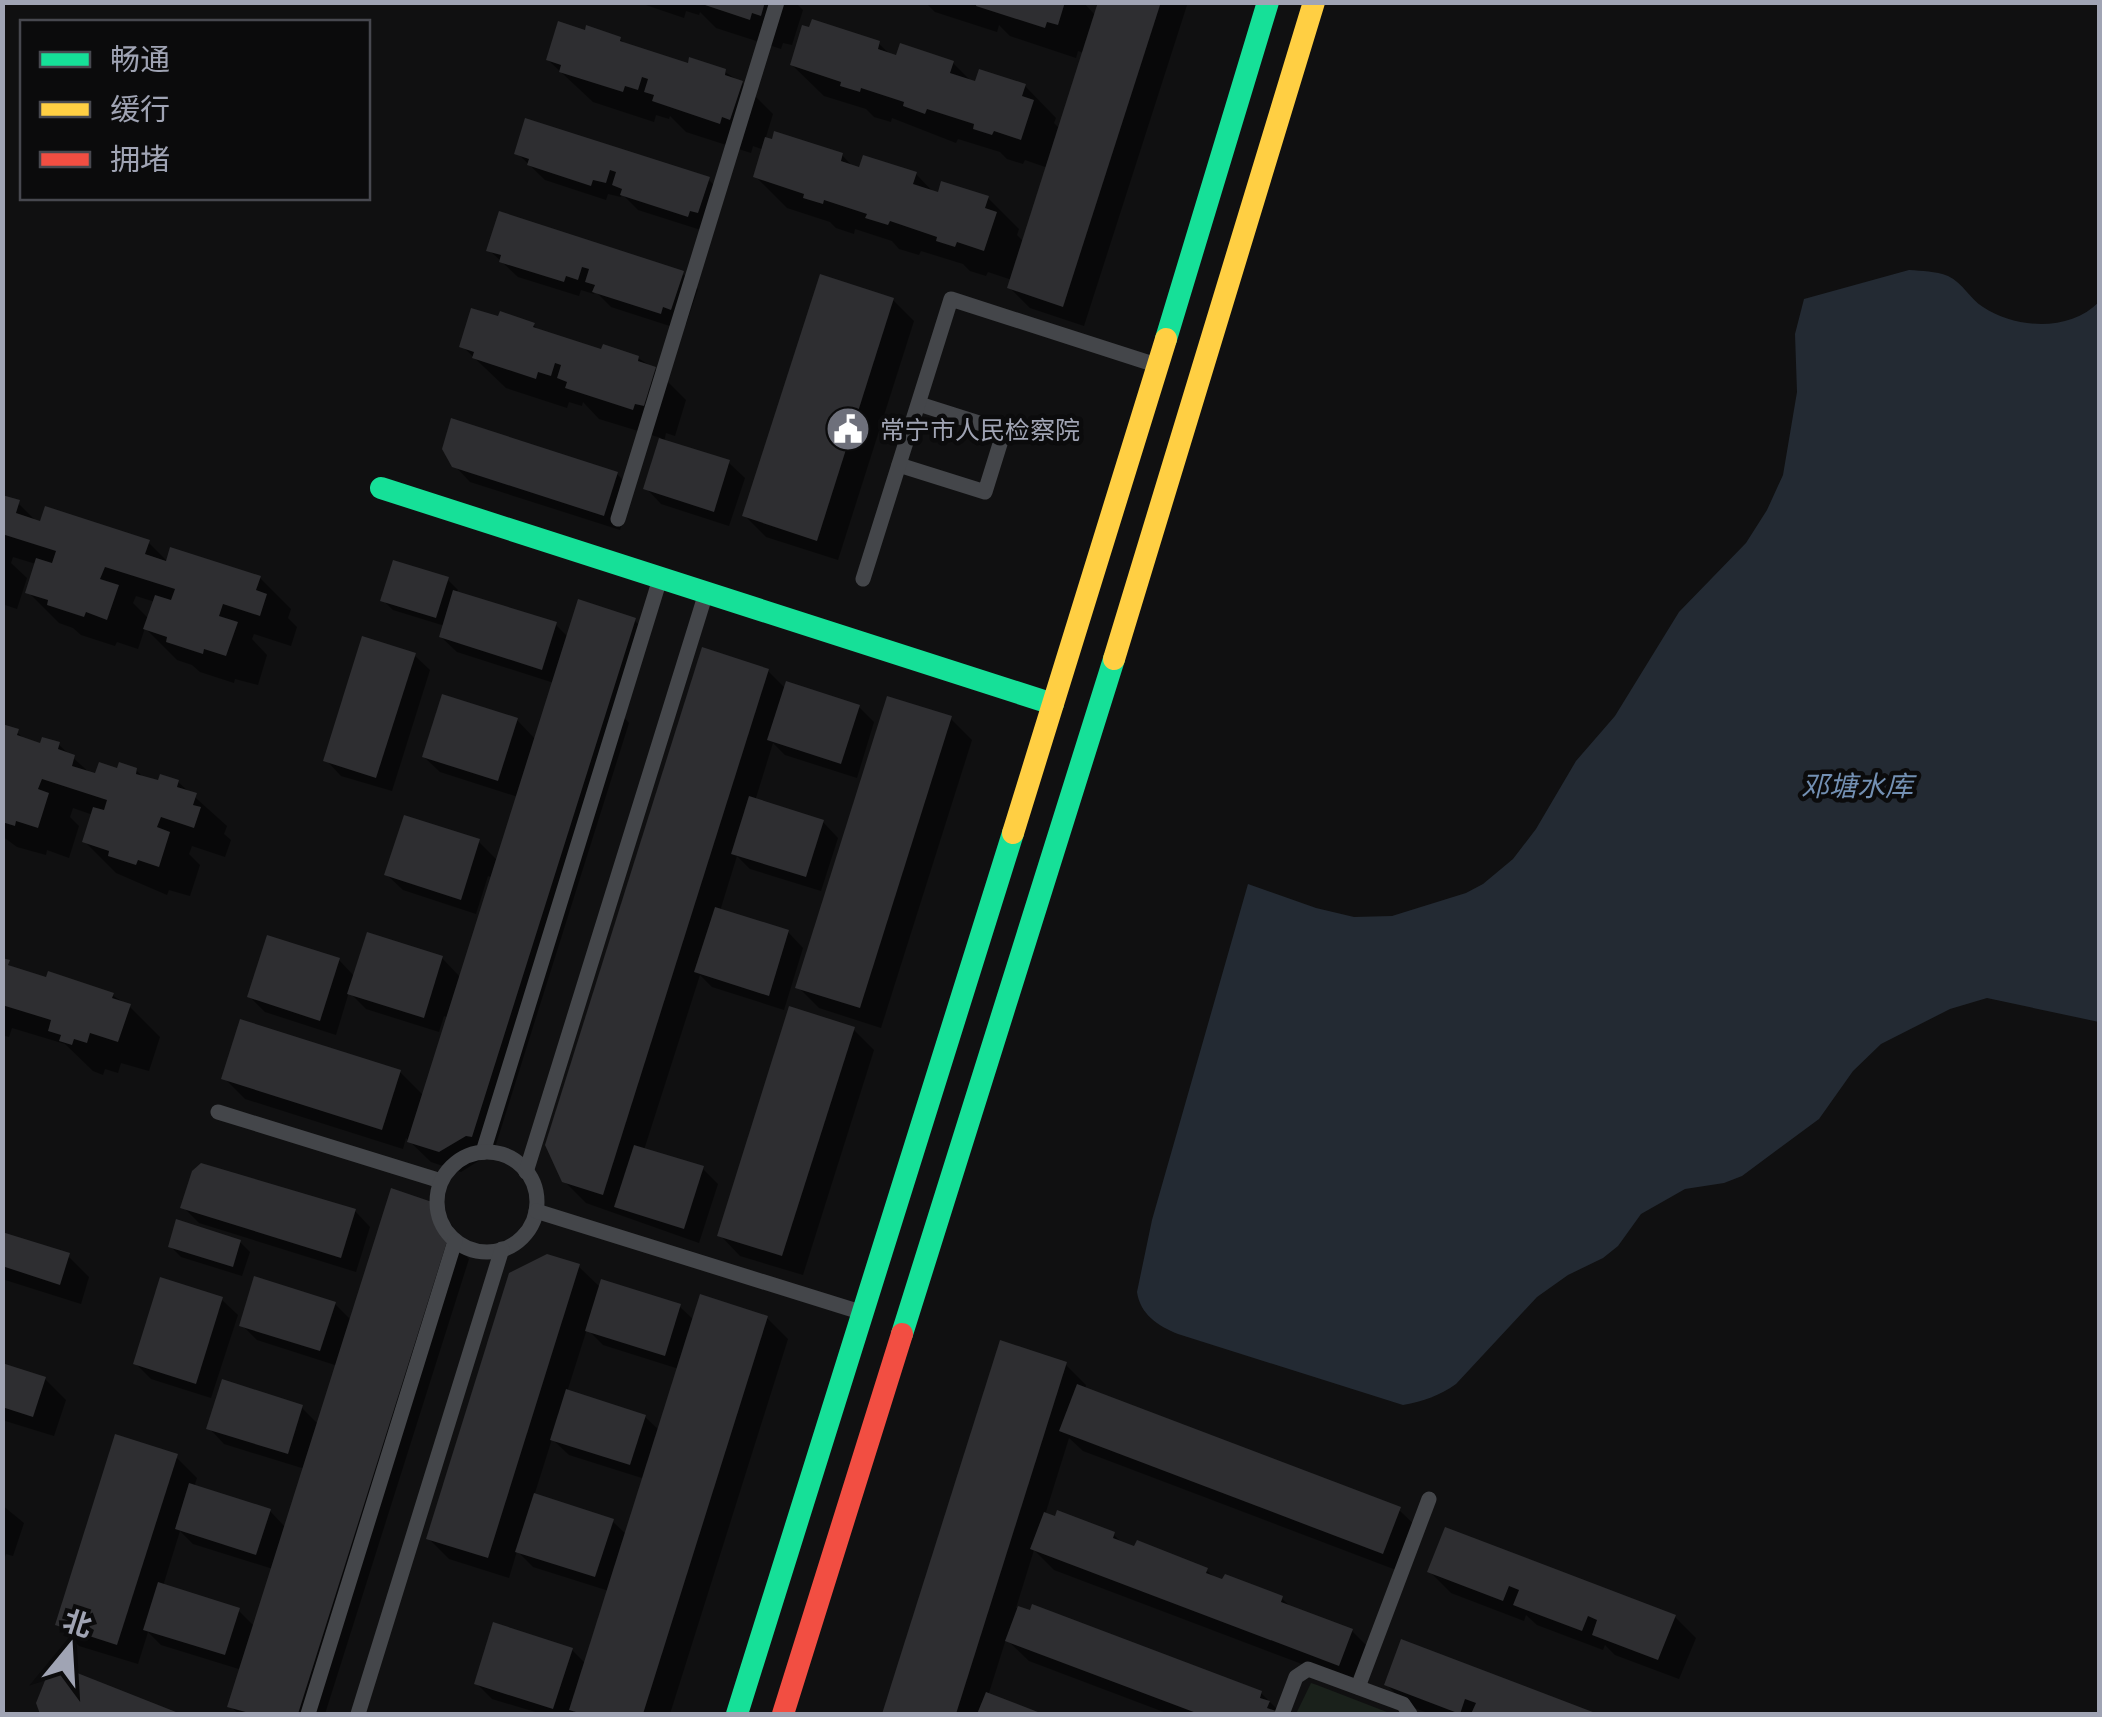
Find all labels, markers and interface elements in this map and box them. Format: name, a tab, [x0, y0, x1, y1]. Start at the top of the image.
legend	[20, 20, 370, 200]
text: 畅通	[110, 38, 170, 79]
text: 缓行	[110, 88, 170, 129]
text: 拥堵	[110, 138, 170, 179]
public building icon: 常宁市人民检察院	[825, 406, 871, 452]
place label: 常宁市人民检察院	[880, 412, 1080, 447]
water label: 邓塘水库	[1801, 766, 1917, 804]
north arrow	[20, 1597, 120, 1697]
text: 北	[59, 1600, 97, 1645]

